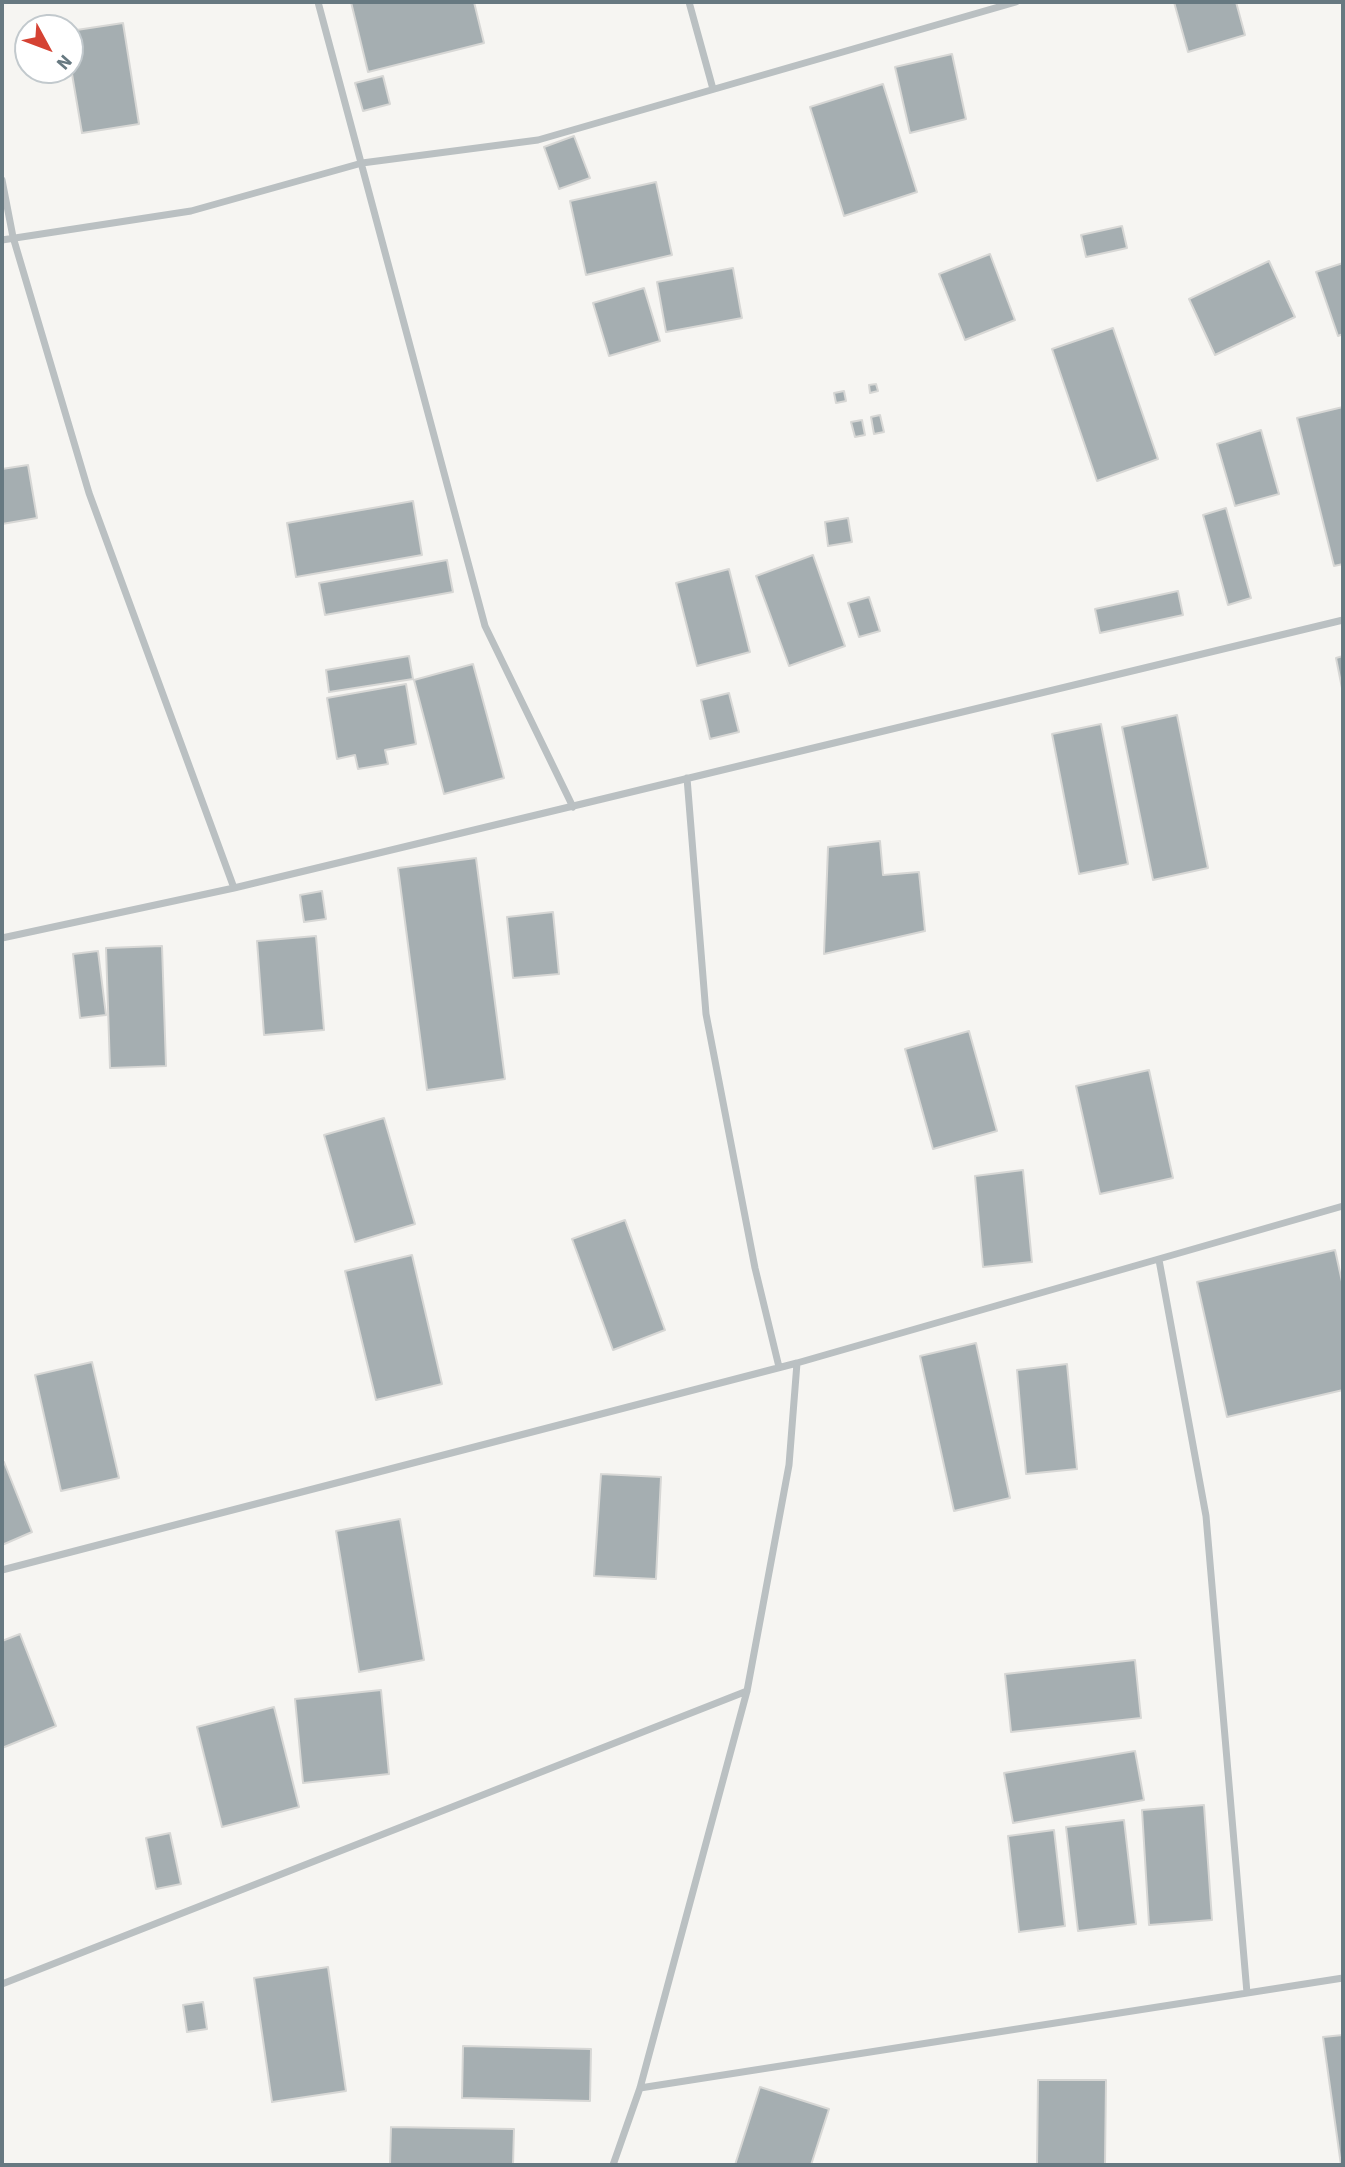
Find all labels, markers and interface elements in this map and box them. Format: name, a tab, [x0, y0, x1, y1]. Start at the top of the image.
north arrow	[14, 14, 84, 84]
text: N	[49, 48, 78, 75]

